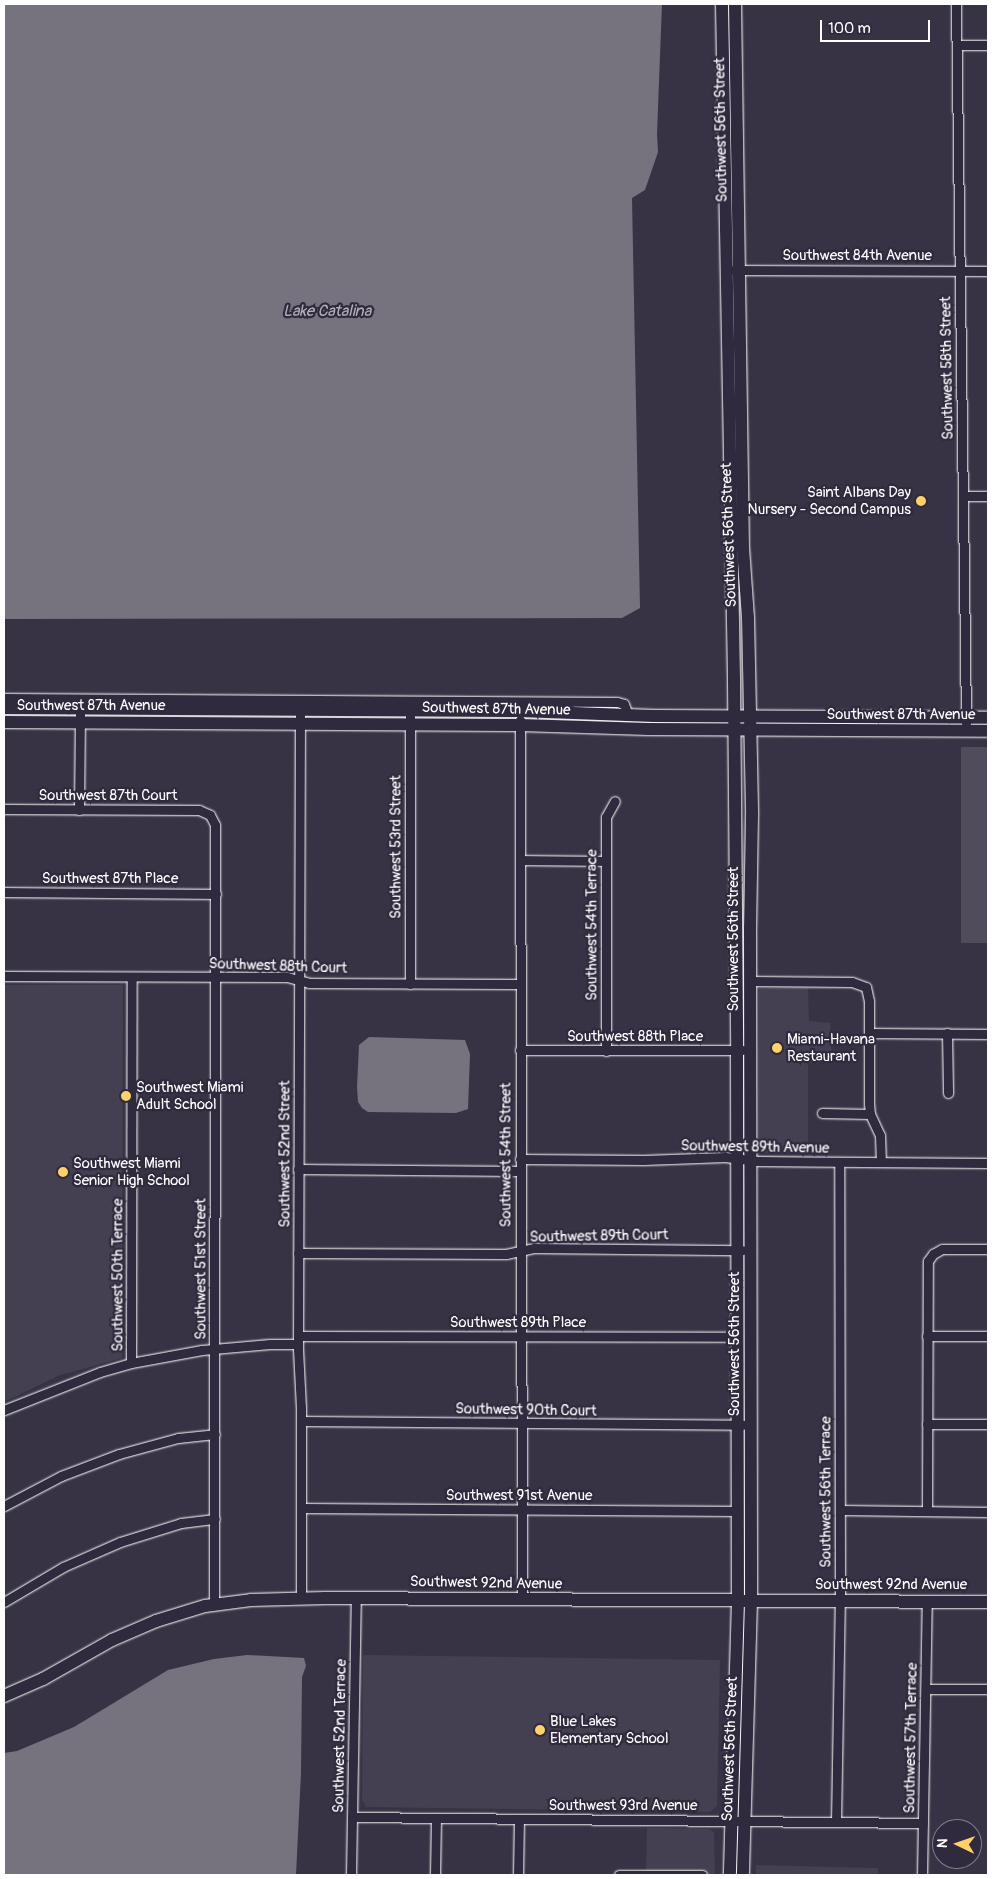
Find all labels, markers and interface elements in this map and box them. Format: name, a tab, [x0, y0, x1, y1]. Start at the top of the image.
scale bar	[822, 10, 932, 42]
text: 100 m	[828, 19, 871, 38]
street label: Southwest 56th Street	[711, 57, 731, 203]
street label: Southwest 84th Avenue	[782, 247, 932, 265]
street label: Southwest 58th Street	[937, 296, 957, 440]
water label: Lake Catalina	[283, 301, 371, 321]
street label: Southwest 56th Street	[717, 462, 741, 608]
place label: Saint Albans Day Nursery - Second Campus	[748, 483, 911, 518]
marker: Saint Albans Day Nursery - Second Campus	[915, 495, 927, 507]
street label: Southwest 87th Avenue	[17, 697, 165, 715]
street label: Southwest 87th Avenue	[421, 699, 571, 719]
street label: Southwest 87th Avenue	[827, 706, 975, 724]
street label: Southwest 53rd Street	[387, 775, 405, 919]
street label: Southwest 87th Court	[38, 787, 178, 805]
street label: Southwest 54th Terrace	[583, 849, 601, 1001]
street label: Southwest 56th Street	[725, 867, 743, 1011]
street label: Southwest 87th Place	[42, 870, 178, 888]
street label: Southwest 88th Court	[208, 955, 348, 977]
street label: Southwest 88th Place	[567, 1028, 703, 1046]
place label: Miami-Havana Restaurant	[787, 1030, 875, 1065]
marker: Miami-Havana Restaurant	[771, 1042, 783, 1054]
place label: Southwest Miami Adult School	[136, 1078, 243, 1113]
street label: Southwest 52nd Street	[276, 1080, 294, 1228]
street label: Southwest 54th Street	[497, 1083, 515, 1227]
marker: Southwest Miami Adult School	[120, 1090, 132, 1102]
street label: Southwest 89th Avenue	[681, 1137, 829, 1157]
place label: Southwest Miami Senior High School	[73, 1154, 190, 1189]
marker: Southwest Miami Senior High School	[57, 1166, 69, 1178]
street label: Southwest 50th Terrace	[109, 1198, 127, 1352]
street label: Southwest 51st Street	[192, 1198, 210, 1340]
street label: Southwest 89th Court	[529, 1226, 669, 1246]
street label: Southwest 56th Street	[726, 1272, 744, 1416]
street label: Southwest 89th Place	[450, 1314, 586, 1332]
street label: Southwest 90th Court	[455, 1400, 597, 1420]
street label: Southwest 56th Terrace	[817, 1416, 835, 1568]
street label: Southwest 91st Avenue	[446, 1487, 592, 1505]
street label: Southwest 92nd Avenue	[410, 1573, 562, 1593]
street label: Southwest 92nd Avenue	[815, 1576, 967, 1594]
street label: Southwest 52nd Terrace	[330, 1659, 350, 1813]
street label: Southwest 57th Terrace	[901, 1662, 921, 1814]
street label: Southwest 56th Street	[718, 1676, 742, 1822]
place label: Blue Lakes Elementary School	[550, 1712, 668, 1747]
marker: Blue Lakes Elementary School	[534, 1724, 546, 1736]
street label: Southwest 93rd Avenue	[549, 1797, 697, 1815]
north arrow	[932, 1819, 982, 1869]
text: N	[934, 1838, 951, 1848]

